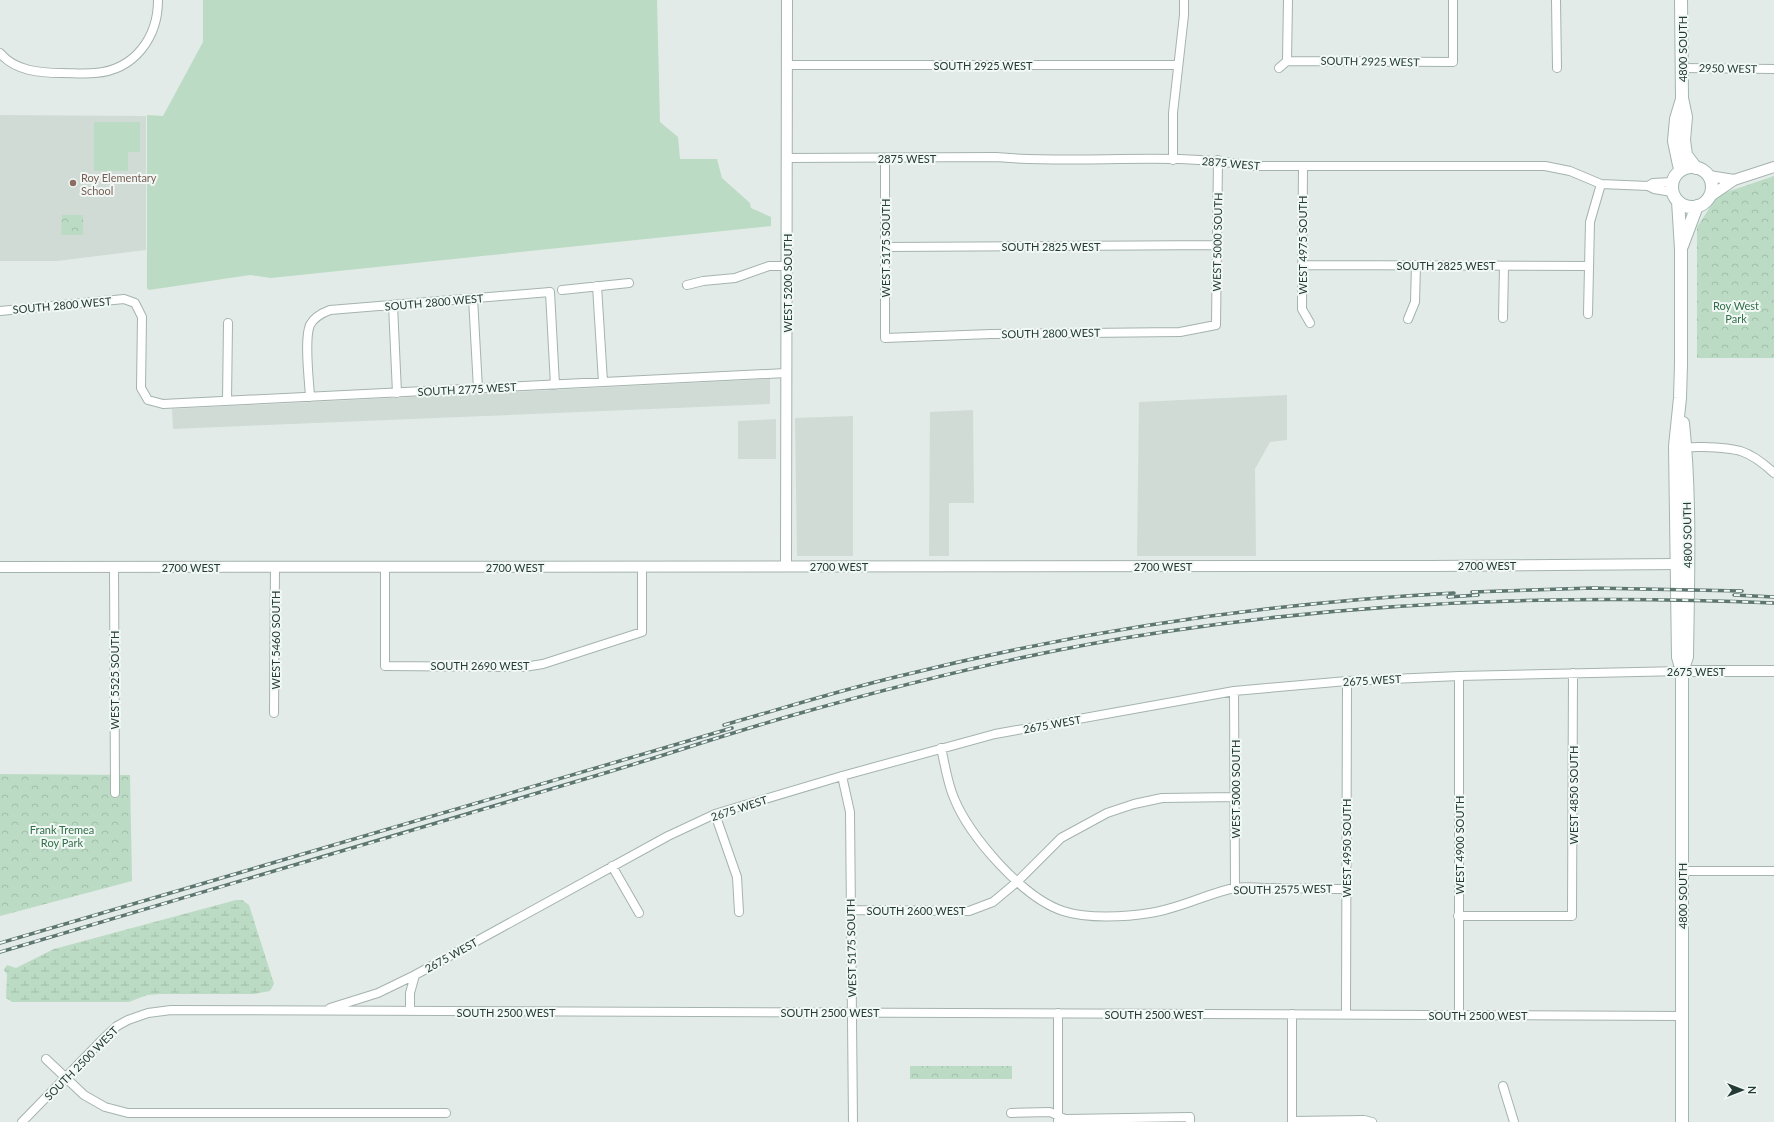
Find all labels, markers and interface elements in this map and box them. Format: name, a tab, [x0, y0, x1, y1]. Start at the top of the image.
street label: 4800 SOUTH	[1676, 16, 1689, 82]
street label: SOUTH 2925 WEST	[1320, 54, 1420, 68]
street label: SOUTH 2925 WEST	[934, 59, 1033, 72]
street label: 2950 WEST	[1699, 61, 1758, 75]
street label: 2875 WEST	[878, 152, 937, 165]
street label: 2875 WEST	[1201, 154, 1261, 172]
place label: Roy Elementary School	[81, 171, 157, 197]
marker: Roy Elementary School	[68, 178, 78, 188]
street label: WEST 5000 SOUTH	[1210, 192, 1224, 292]
street label: WEST 4975 SOUTH	[1296, 196, 1309, 294]
street label: WEST 5175 SOUTH	[879, 199, 892, 297]
street label: WEST 5200 SOUTH	[781, 234, 794, 332]
street label: SOUTH 2825 WEST	[1002, 240, 1101, 253]
street label: SOUTH 2825 WEST	[1397, 259, 1496, 272]
street label: SOUTH 2800 WEST	[384, 291, 484, 313]
street label: SOUTH 2800 WEST	[12, 294, 112, 316]
park label: Roy West Park	[1713, 299, 1759, 325]
street label: SOUTH 2800 WEST	[1001, 326, 1101, 340]
street label: SOUTH 2775 WEST	[417, 380, 517, 398]
street label: 4800 SOUTH	[1680, 502, 1694, 568]
street label: 2700 WEST	[1458, 559, 1517, 572]
street label: 2700 WEST	[810, 560, 869, 573]
street label: 2700 WEST	[1134, 560, 1193, 573]
street label: 2700 WEST	[162, 561, 221, 574]
street label: 2700 WEST	[486, 561, 545, 574]
street label: WEST 5460 SOUTH	[269, 591, 282, 689]
street label: WEST 5525 SOUTH	[108, 631, 121, 729]
street label: SOUTH 2690 WEST	[431, 659, 530, 672]
street label: 2675 WEST	[1667, 665, 1726, 678]
street label: 2675 WEST	[1342, 672, 1402, 688]
street label: 2675 WEST	[1022, 712, 1082, 735]
street label: WEST 5000 SOUTH	[1229, 740, 1242, 838]
street label: WEST 4850 SOUTH	[1567, 746, 1580, 844]
street label: 2675 WEST	[709, 793, 769, 823]
street label: WEST 4900 SOUTH	[1453, 796, 1466, 894]
street label: WEST 4950 SOUTH	[1340, 799, 1353, 897]
park label: Frank Tremea Roy Park	[30, 823, 94, 849]
street label: 4800 SOUTH	[1676, 863, 1689, 929]
street label: SOUTH 2575 WEST	[1233, 882, 1333, 896]
street label: WEST 5175 SOUTH	[844, 898, 858, 998]
street label: SOUTH 2600 WEST	[867, 904, 966, 917]
street label: 2675 WEST	[422, 935, 480, 975]
street label: SOUTH 2500 WEST	[457, 1006, 556, 1019]
street label: SOUTH 2500 WEST	[781, 1006, 880, 1019]
street label: SOUTH 2500 WEST	[1105, 1008, 1204, 1021]
street label: SOUTH 2500 WEST	[1429, 1009, 1528, 1022]
street label: SOUTH 2500 WEST	[41, 1023, 121, 1103]
north arrow	[1722, 1070, 1762, 1110]
text: N	[1746, 1086, 1759, 1094]

